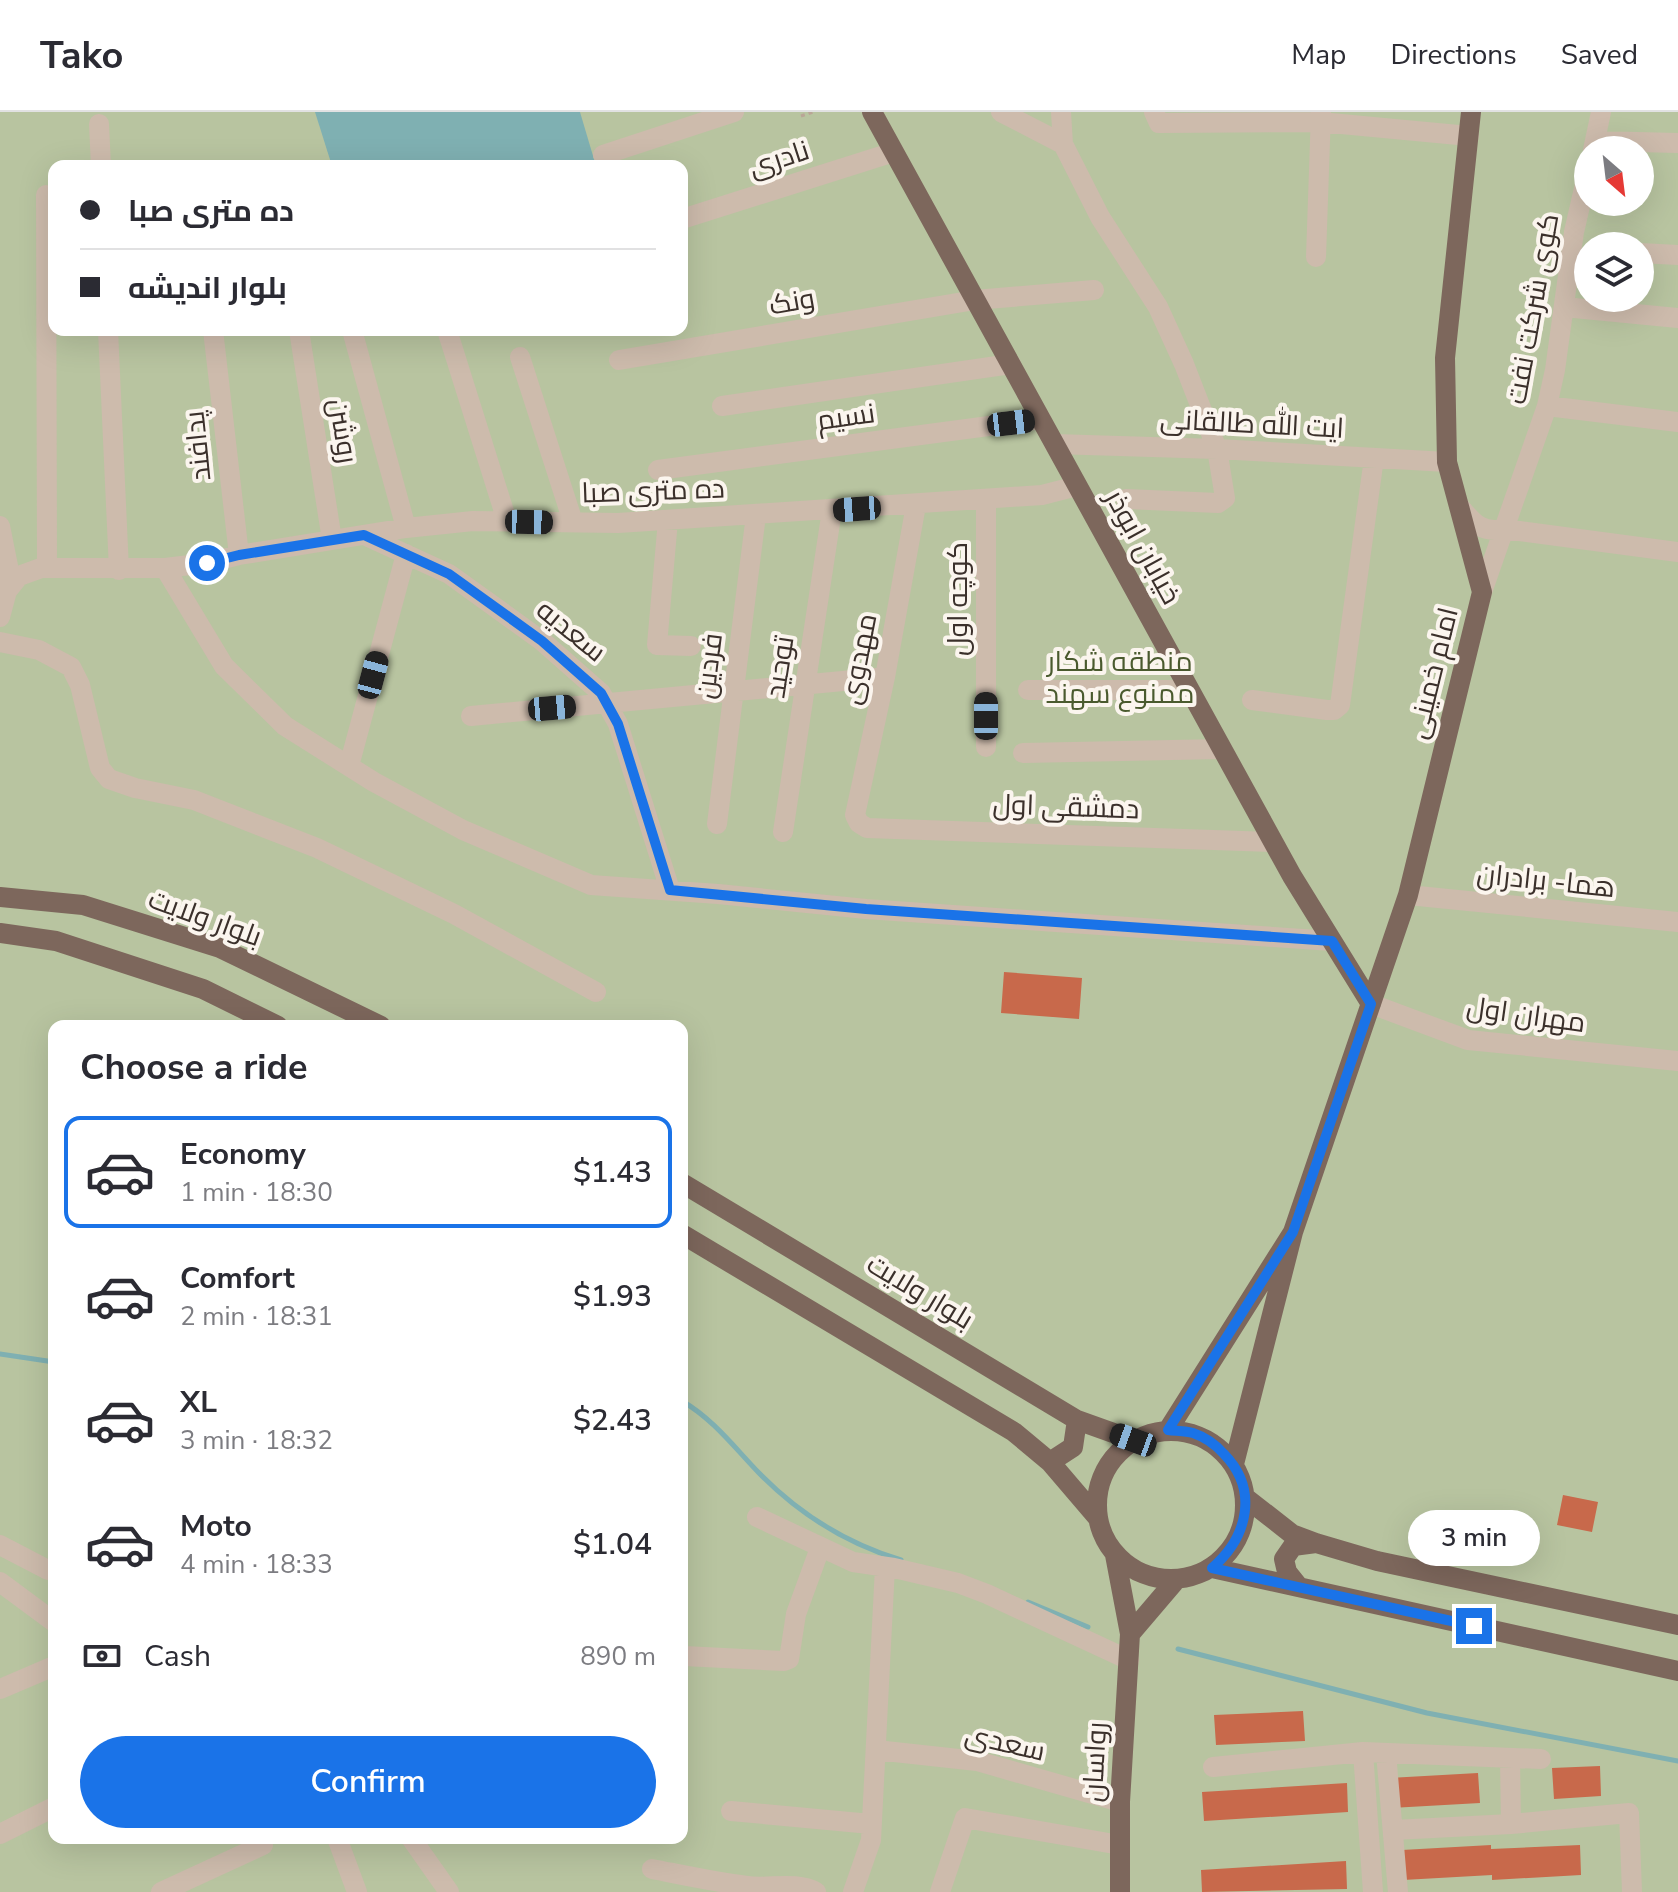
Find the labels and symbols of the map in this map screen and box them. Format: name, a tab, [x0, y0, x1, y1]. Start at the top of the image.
street label: نادری	[744, 131, 814, 187]
north arrow	[1574, 136, 1654, 216]
street label: کوی شرکت نفت	[1498, 211, 1568, 407]
street label: ونک	[766, 279, 818, 325]
street label: نسیم	[815, 394, 877, 440]
street label: روشن	[319, 396, 367, 466]
street label: ایت الله طالقانی	[1159, 400, 1345, 448]
car	[986, 408, 1036, 438]
street label: پدافند	[175, 409, 221, 483]
street label: ده متری صبا	[581, 470, 725, 512]
street label: خیابان ابوذر	[1095, 481, 1190, 611]
car	[832, 495, 882, 523]
car	[505, 510, 553, 534]
street label: کوچه اول	[939, 542, 977, 656]
route start	[189, 545, 225, 581]
street label: سعدیه	[528, 591, 614, 671]
street label: امام خمینی	[1398, 603, 1468, 743]
street label: مهدوی	[832, 610, 886, 708]
street label: فردین	[686, 631, 732, 701]
street label: توحید	[756, 633, 804, 701]
park label: منطقه شکار ممنوع سهند	[1045, 643, 1194, 713]
car	[355, 649, 391, 701]
car	[974, 692, 998, 740]
car	[527, 694, 577, 722]
street label: دمشقی اول	[992, 785, 1140, 829]
street label: هما- برادران	[1475, 855, 1617, 907]
street label: بلوار ولایت	[143, 880, 267, 956]
street label: مهران اول	[1464, 988, 1588, 1042]
street label: بلوار ولایت	[860, 1245, 980, 1339]
car	[1106, 1421, 1160, 1459]
callout: 3 min	[1408, 1510, 1540, 1566]
route end	[1456, 1608, 1492, 1644]
street label: سعدی	[961, 1715, 1049, 1771]
street label: رواسان	[1074, 1721, 1116, 1803]

